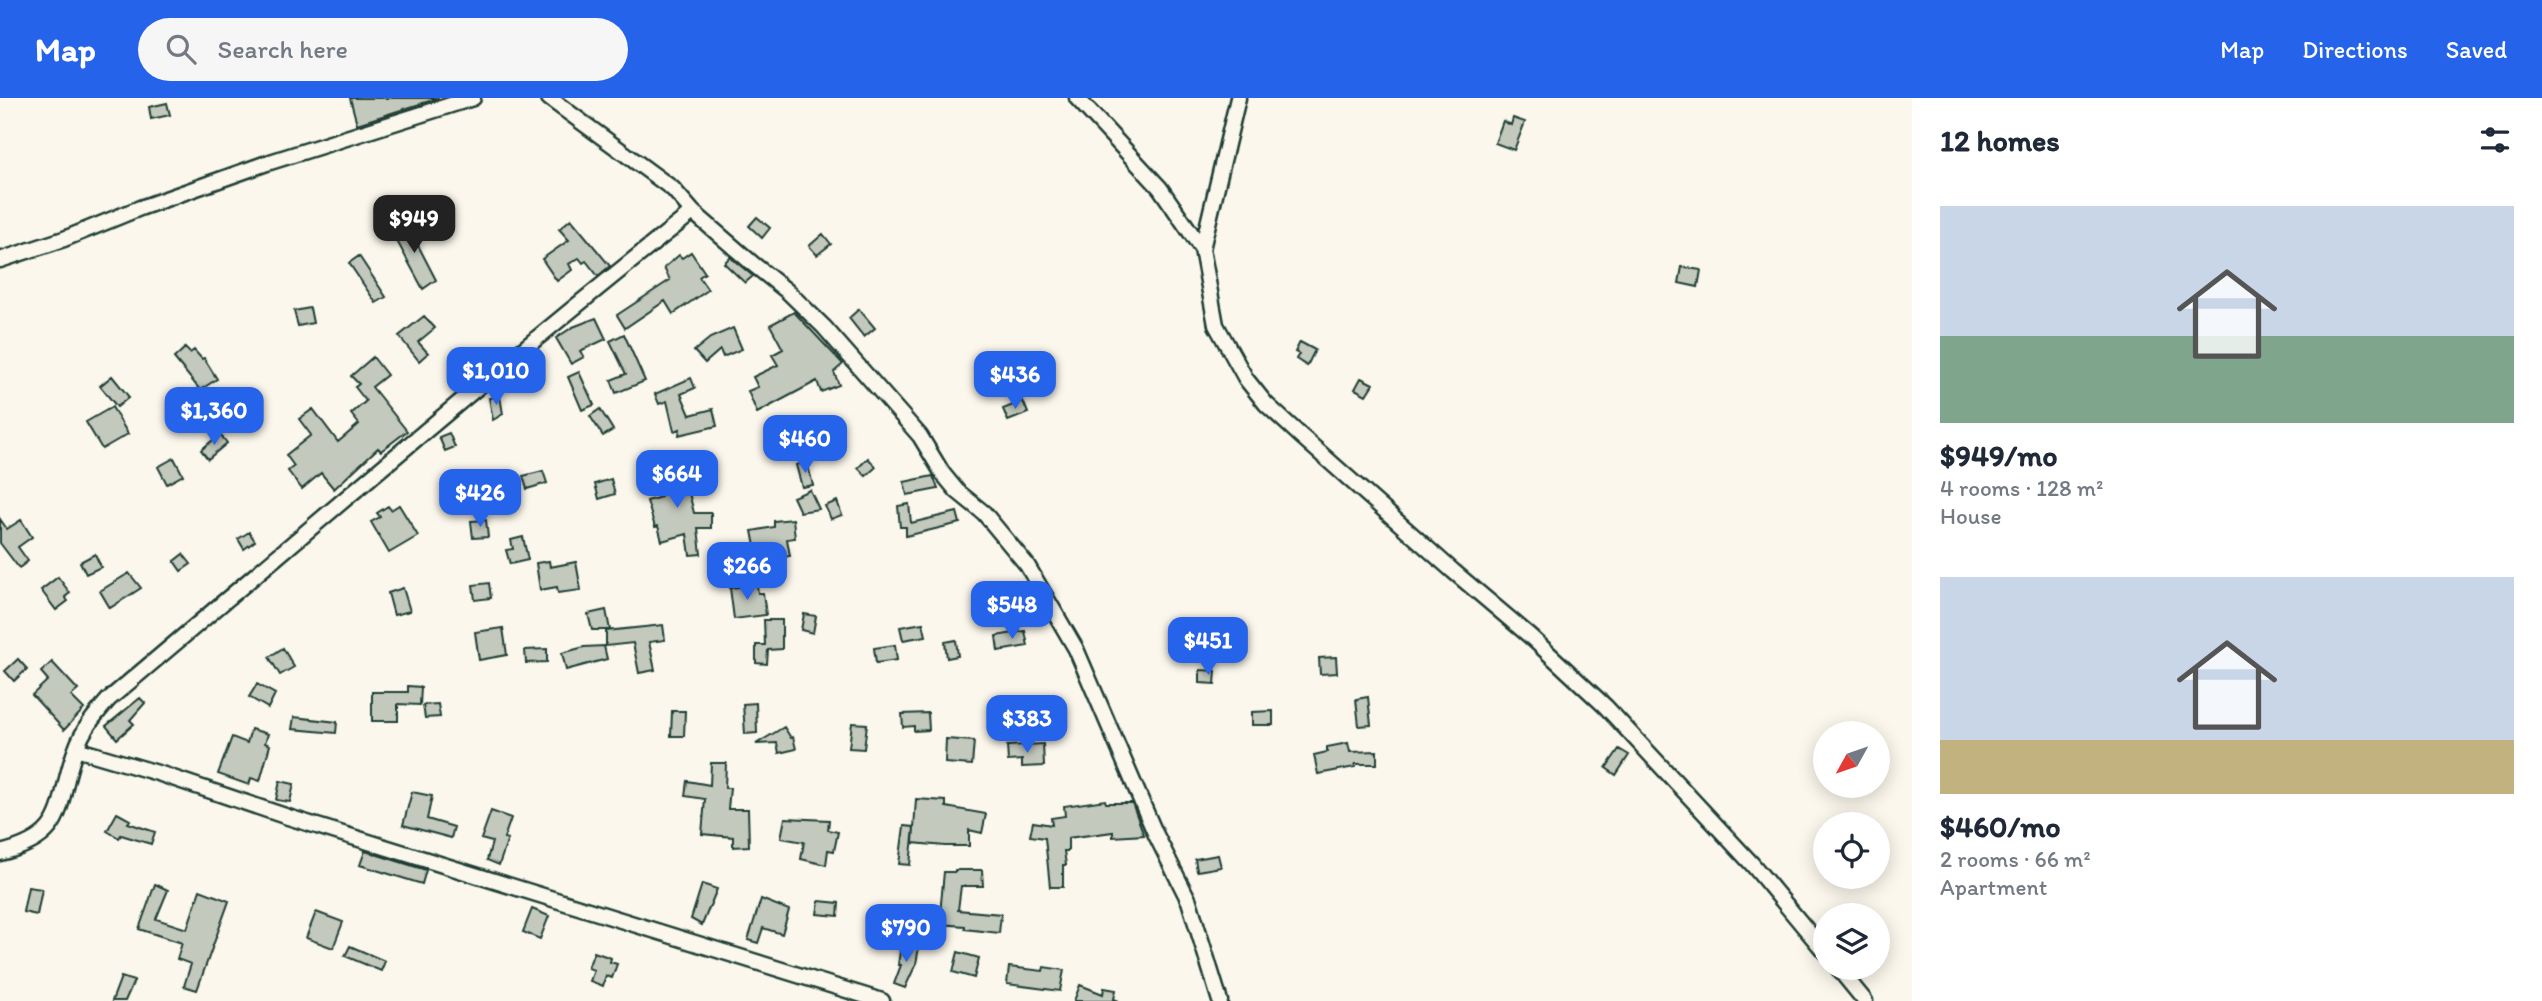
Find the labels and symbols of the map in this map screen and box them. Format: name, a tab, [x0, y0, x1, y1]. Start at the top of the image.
pin: $949	[373, 195, 455, 255]
pin: $1,010	[439, 348, 553, 407]
pin: $436	[974, 352, 1056, 411]
pin: $1,360	[157, 388, 271, 447]
pin: $460	[764, 416, 846, 475]
pin: $664	[636, 450, 718, 510]
pin: $426	[439, 470, 521, 529]
pin: $266	[706, 542, 788, 602]
pin: $548	[971, 582, 1053, 641]
pin: $451	[1167, 618, 1249, 677]
pin: $383	[986, 696, 1068, 755]
north arrow	[1813, 721, 1890, 798]
pin: $790	[865, 904, 947, 964]

